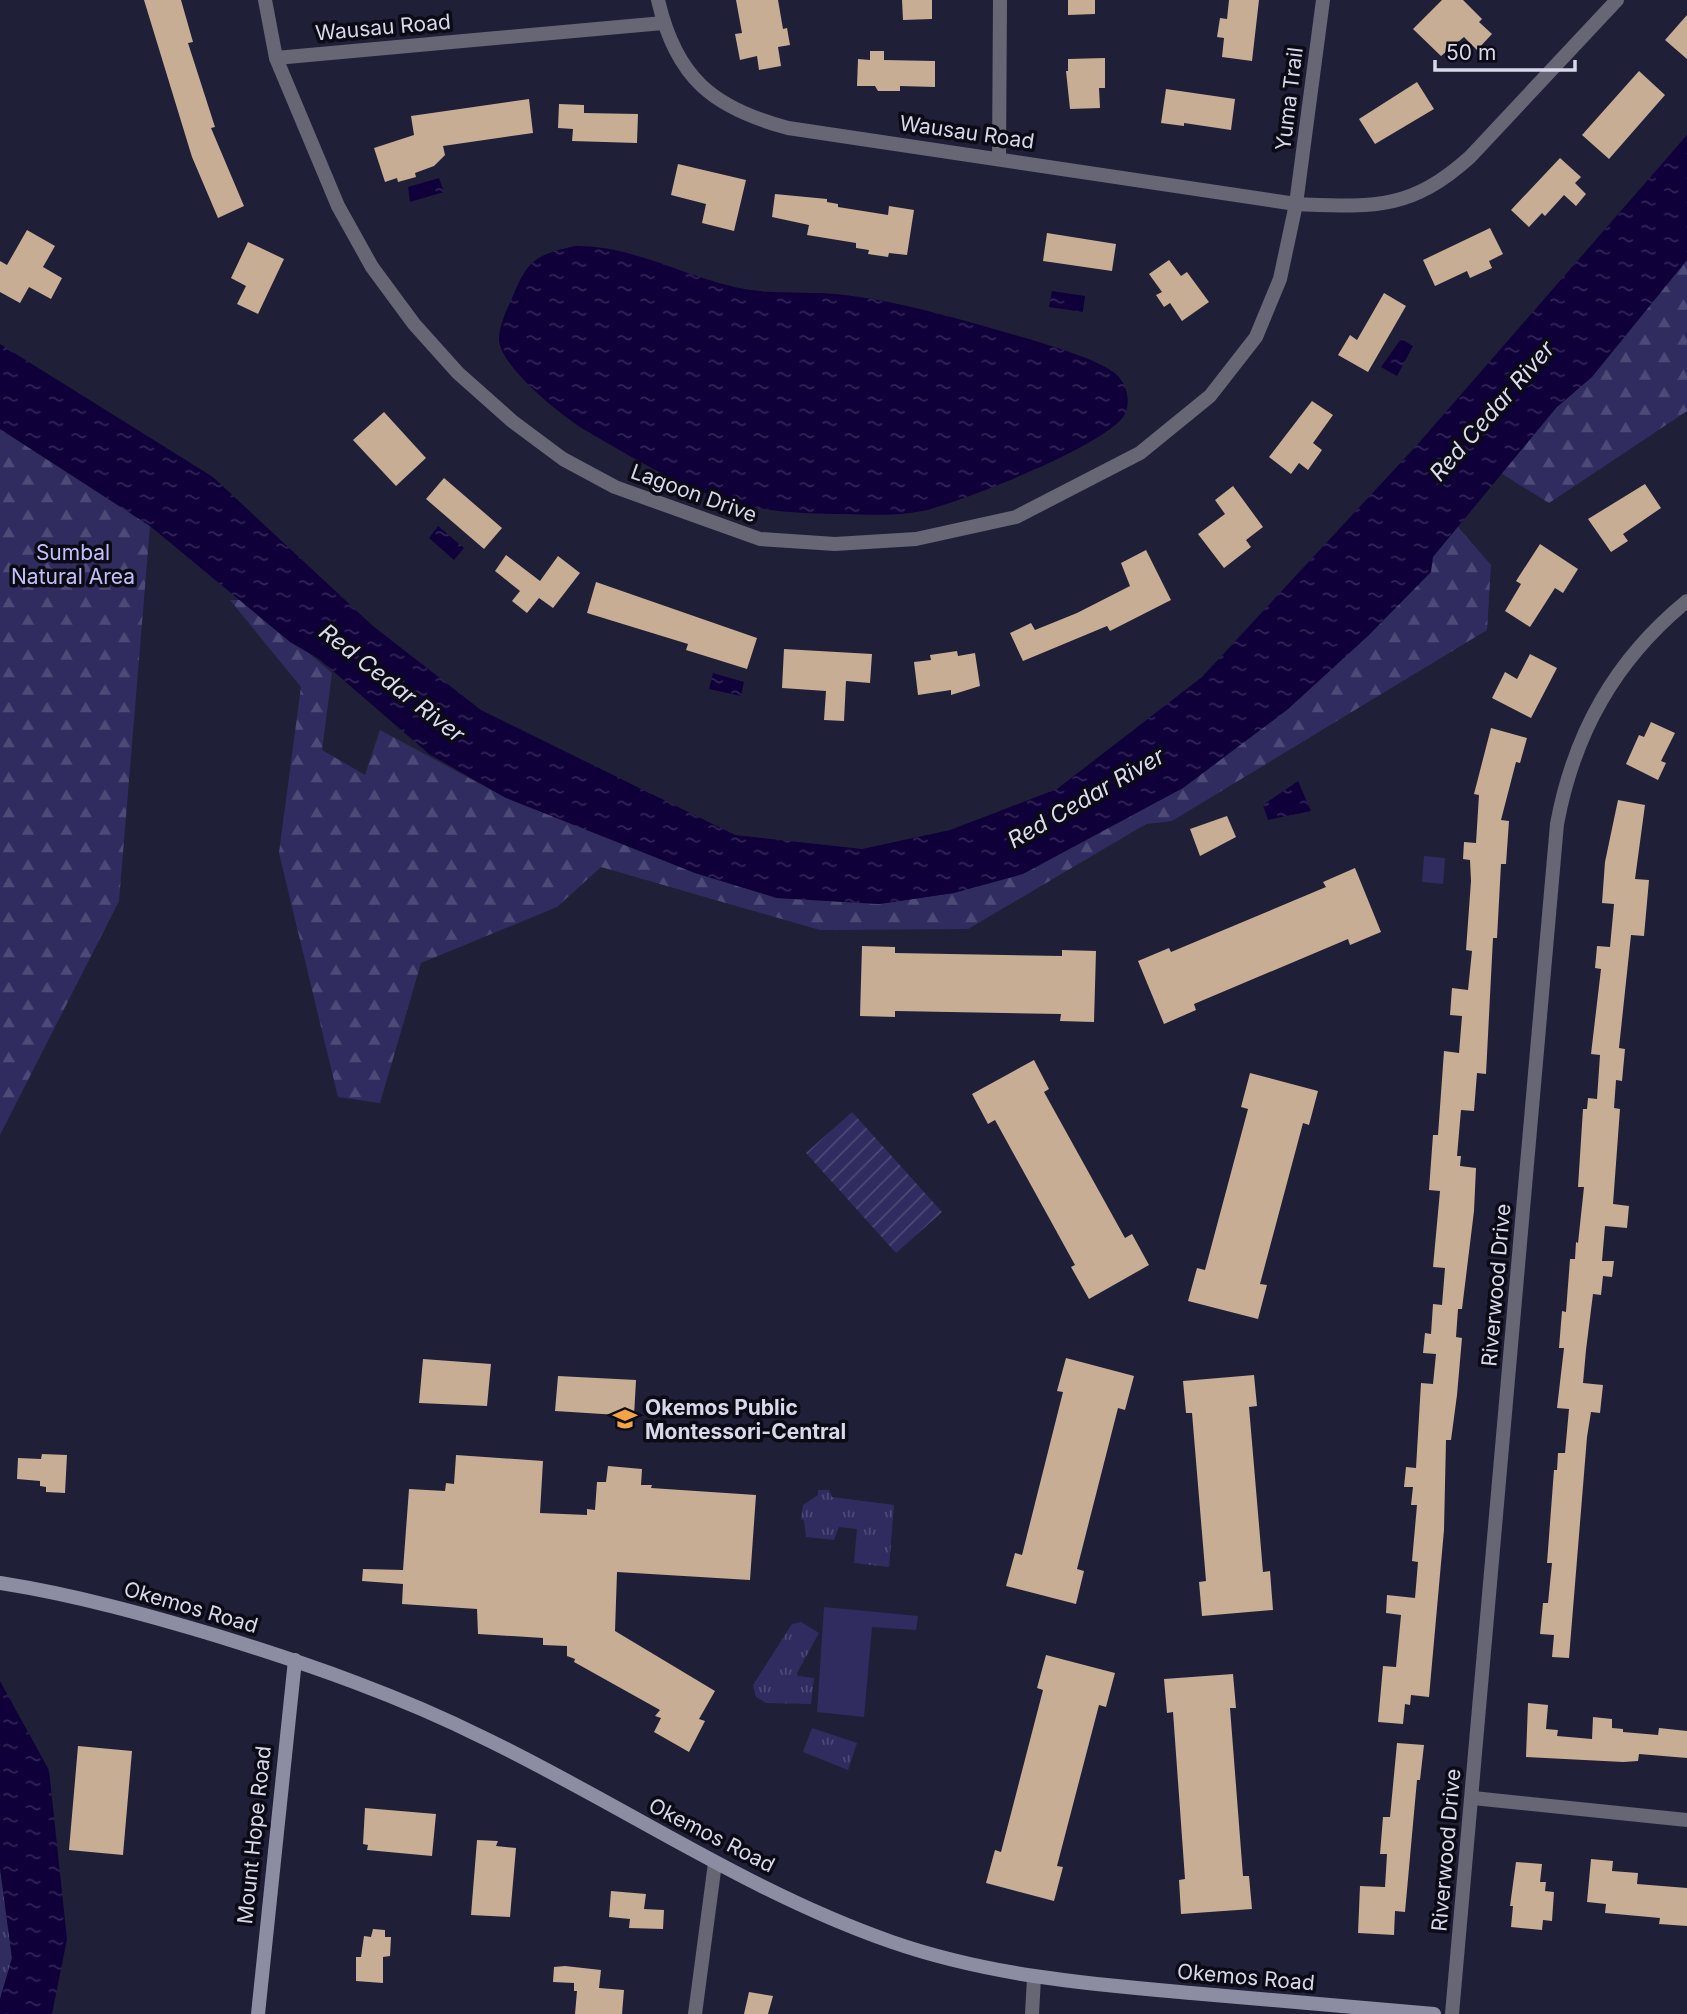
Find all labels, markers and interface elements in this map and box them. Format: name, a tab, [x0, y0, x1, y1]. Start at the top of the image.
street label: Wausau Road	[314, 9, 452, 45]
scale bar	[1435, 28, 1575, 72]
text: 50 m	[1446, 40, 1496, 65]
street label: Yuma Trail	[1270, 46, 1308, 152]
street label: Wausau Road	[898, 110, 1036, 154]
water label: Red Cedar River	[1424, 334, 1561, 487]
street label: Lagoon Drive	[628, 459, 760, 527]
park label: Sumbal Natural Area	[11, 540, 135, 589]
water label: Red Cedar River	[314, 618, 471, 749]
water label: Red Cedar River	[1003, 741, 1171, 854]
street label: Riverwood Drive	[1476, 1203, 1516, 1367]
place label: Okemos Public Montessori-Central	[645, 1395, 846, 1444]
school or university icon: Okemos Public Montessori-Central	[611, 1405, 639, 1433]
street label: Okemos Road	[121, 1576, 261, 1638]
street label: Mount Hope Road	[232, 1745, 276, 1925]
street label: Riverwood Drive	[1426, 1768, 1466, 1932]
street label: Okemos Road	[645, 1793, 779, 1877]
street label: Okemos Road	[1176, 1959, 1316, 1995]

